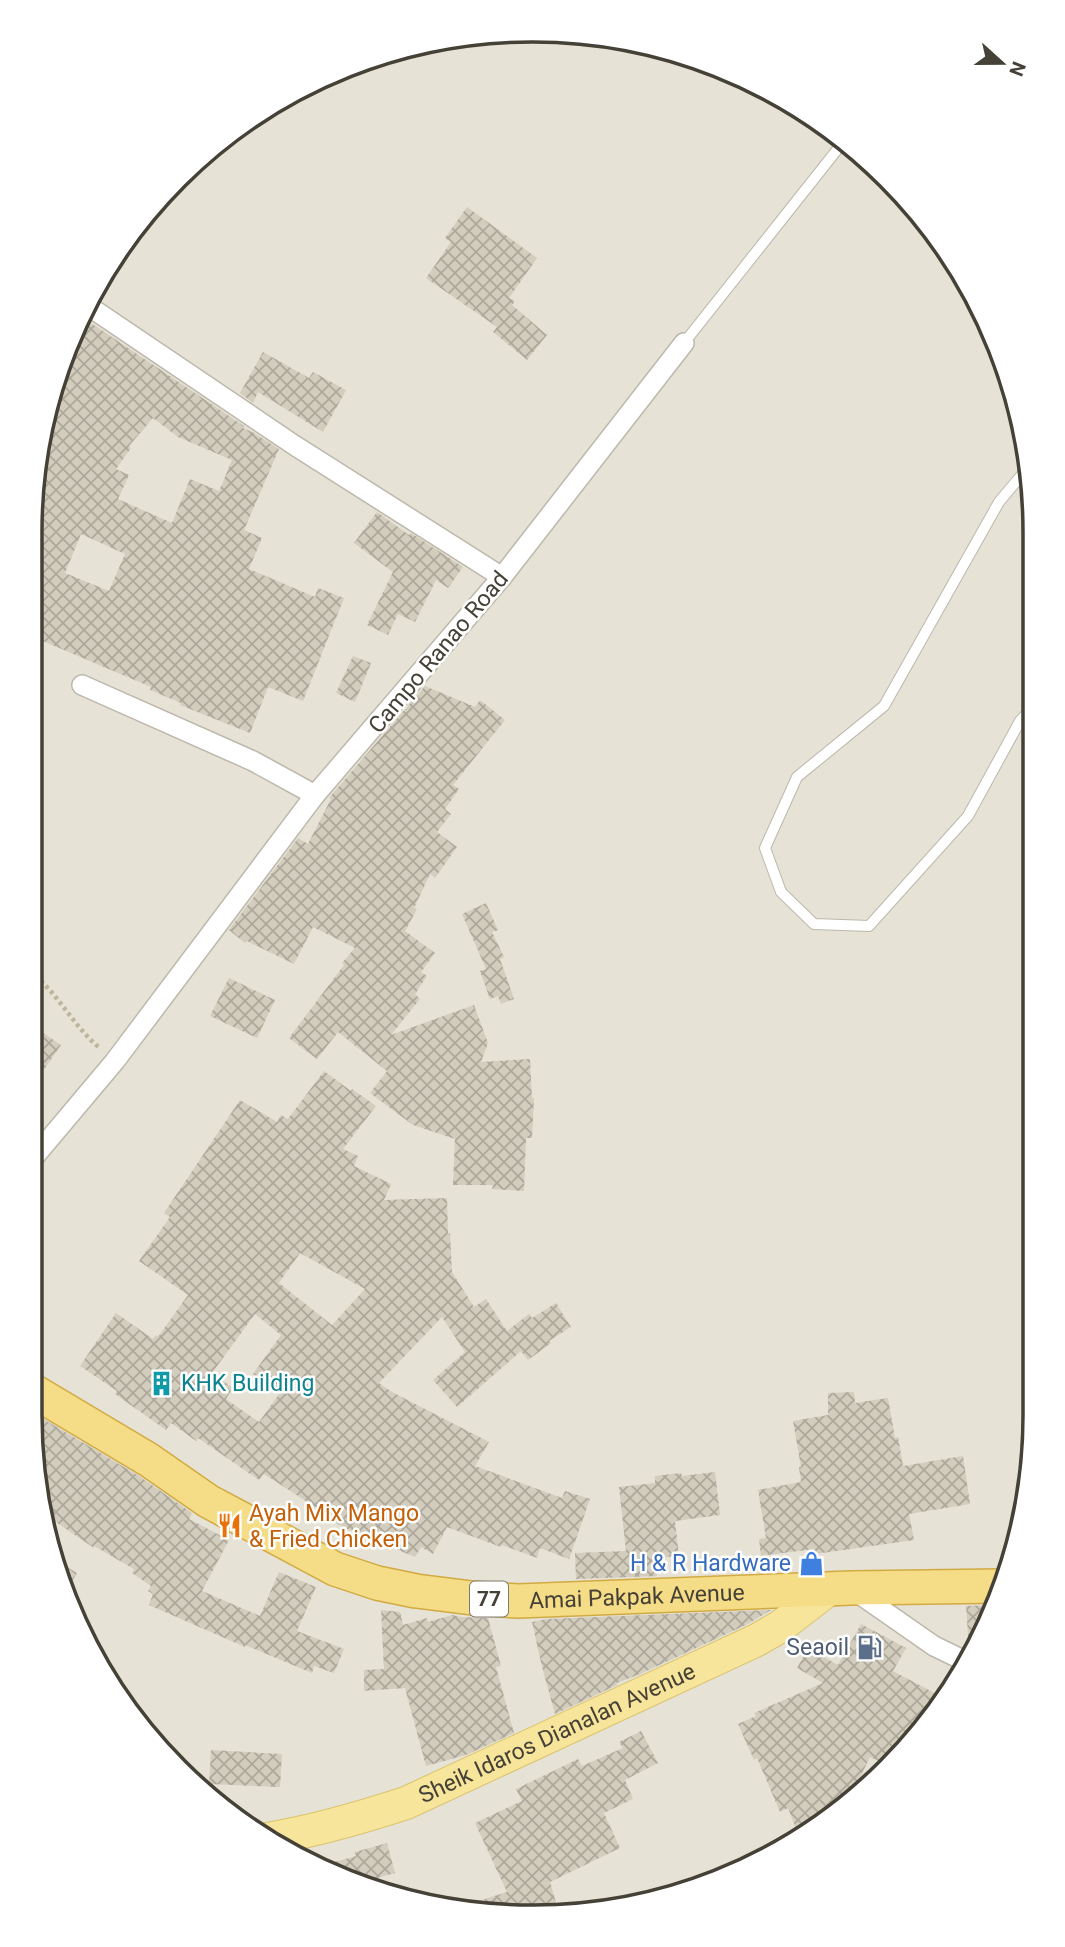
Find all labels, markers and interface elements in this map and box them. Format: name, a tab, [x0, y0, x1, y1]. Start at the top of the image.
north arrow	[967, 28, 1037, 98]
text: N	[1004, 59, 1031, 79]
street label: Campo Ranao Road	[363, 566, 514, 739]
building icon: KHK Building	[147, 1369, 175, 1397]
place label: KHK Building	[181, 1370, 314, 1397]
place label: Ayah Mix Mango & Fried Chicken	[249, 1500, 419, 1553]
restaurant icon: Ayah Mix Mango & Fried Chicken	[215, 1512, 243, 1540]
shop icon: H & R Hardware	[797, 1549, 825, 1577]
place label: H & R Hardware	[630, 1550, 791, 1577]
street label: Amai Pakpak Avenue	[529, 1579, 745, 1615]
road number: 77	[470, 1582, 508, 1616]
fuel station icon: Seaoil	[855, 1633, 883, 1661]
place label: Seaoil	[786, 1634, 849, 1661]
street label: Sheik Idaros Dianalan Avenue	[414, 1658, 700, 1809]

